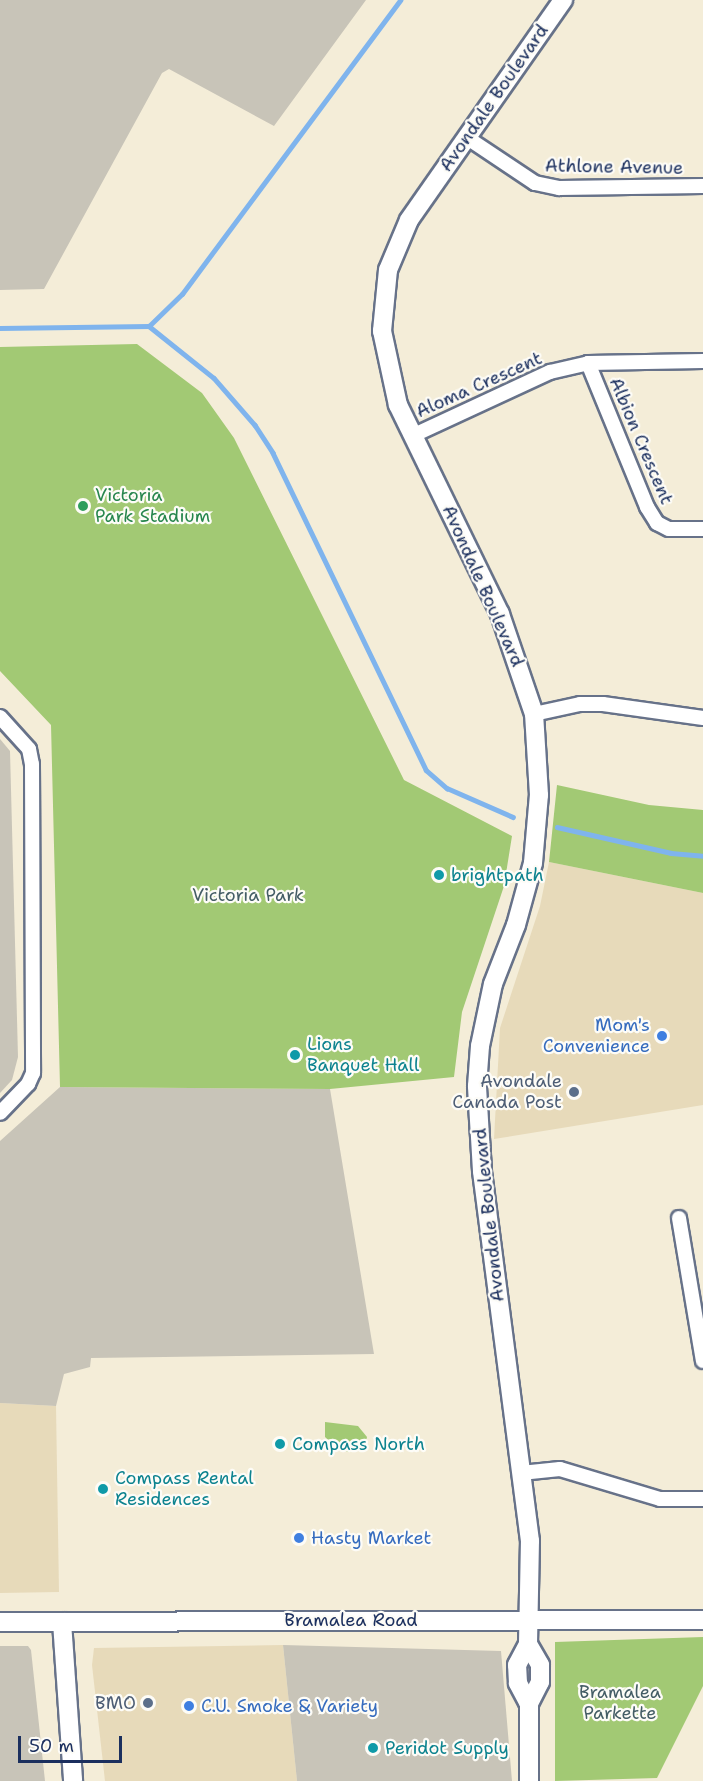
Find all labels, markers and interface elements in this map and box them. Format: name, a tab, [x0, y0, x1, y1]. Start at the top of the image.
street label: Avondale Boulevard	[435, 20, 553, 176]
street label: Athlone Avenue	[545, 155, 683, 179]
street label: Aloma Crescent	[413, 348, 545, 422]
street label: Albion Crescent	[605, 374, 677, 508]
place label: Victoria Park Stadium	[95, 485, 210, 528]
marker: Victoria Park Stadium	[76, 499, 90, 513]
street label: Avondale Boulevard	[438, 502, 528, 670]
place label: brightpath	[451, 864, 544, 886]
marker: brightpath	[432, 868, 446, 882]
park label: Victoria Park	[192, 884, 304, 906]
place label: Mom's Convenience	[543, 1015, 650, 1058]
marker: Mom's Convenience	[655, 1029, 669, 1043]
place label: Lions Banquet Hall	[307, 1034, 419, 1076]
marker: Lions Banquet Hall	[288, 1048, 302, 1062]
place label: Avondale Canada Post	[452, 1071, 562, 1114]
marker: Avondale Canada Post	[567, 1085, 581, 1099]
street label: Avondale Boulevard	[469, 1127, 509, 1303]
place label: Compass North	[292, 1433, 425, 1455]
marker: Compass North	[273, 1437, 287, 1451]
place label: Compass Rental Residences	[115, 1468, 254, 1510]
marker: Compass Rental Residences	[96, 1482, 110, 1496]
place label: Hasty Market	[311, 1527, 431, 1549]
marker: Hasty Market	[292, 1531, 306, 1545]
street label: Bramalea Road	[284, 1609, 418, 1631]
park label: Bramalea Parkette	[579, 1682, 661, 1724]
place label: BMO	[95, 1692, 136, 1714]
place label: C.U. Smoke & Variety	[201, 1695, 378, 1717]
marker: BMO	[141, 1696, 155, 1710]
marker: C.U. Smoke & Variety	[182, 1699, 196, 1713]
scale bar	[21, 1724, 124, 1762]
text: 50 m	[29, 1734, 74, 1758]
place label: Peridot Supply	[385, 1737, 509, 1759]
marker: Peridot Supply	[366, 1741, 380, 1755]

